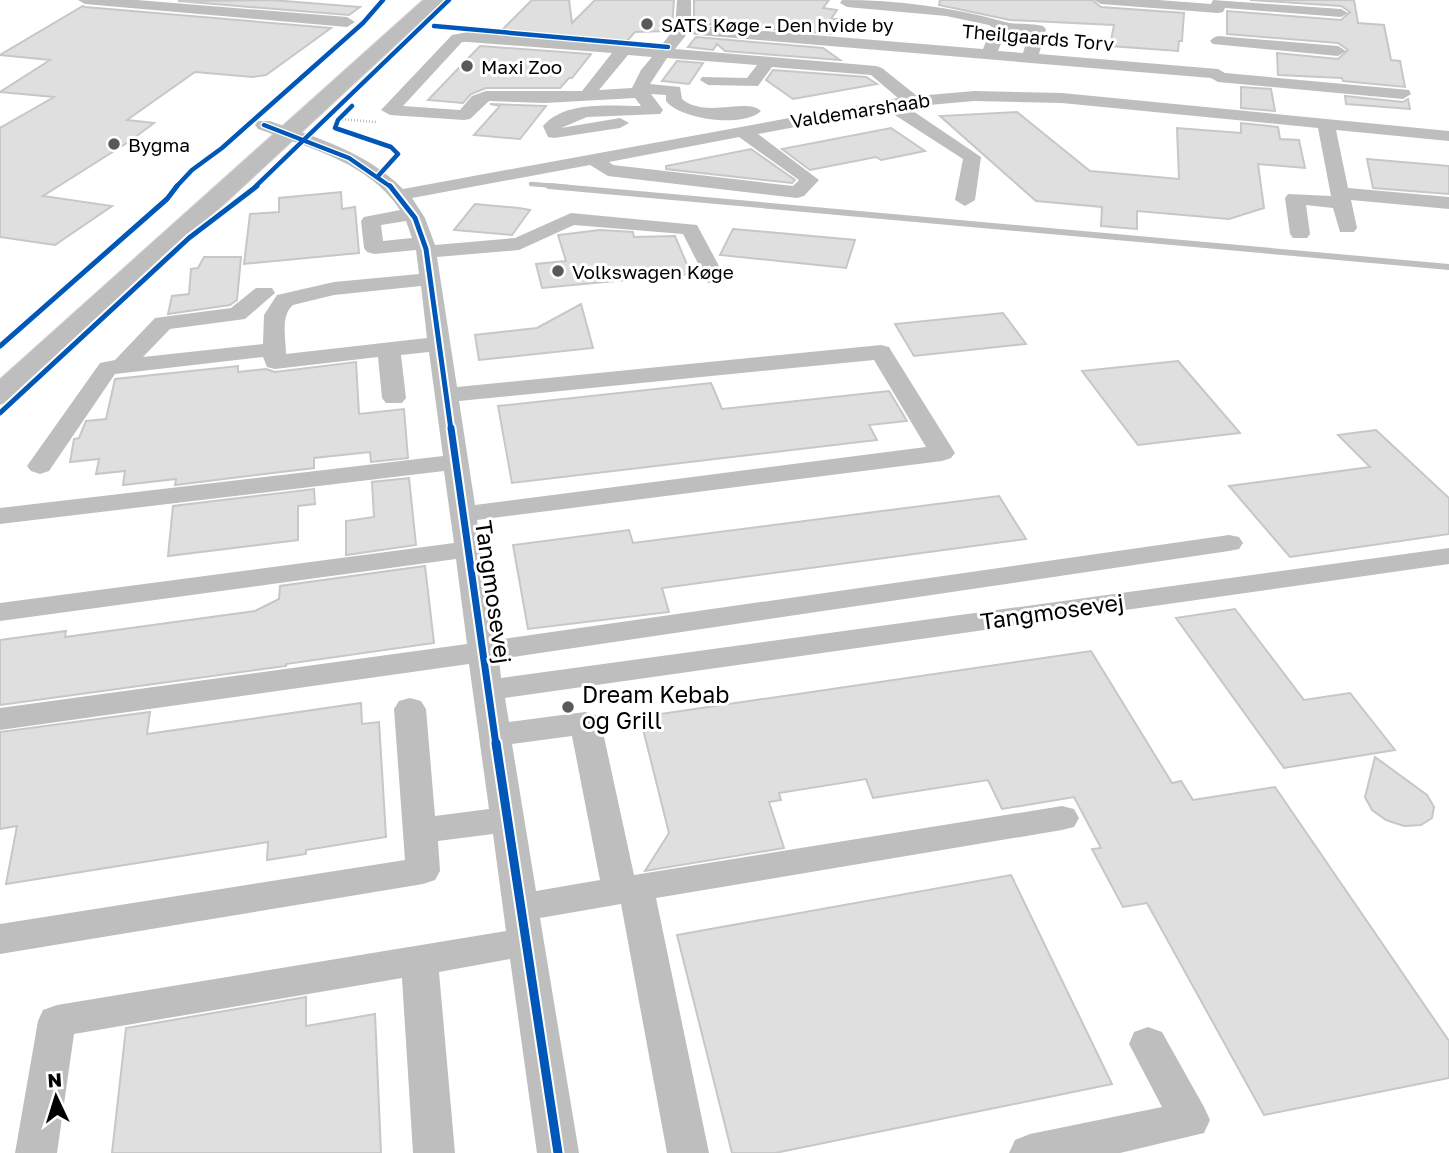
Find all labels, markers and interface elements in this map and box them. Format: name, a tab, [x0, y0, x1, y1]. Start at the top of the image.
place label: SATS Køge - Den hvide by	[661, 13, 894, 36]
marker: SATS Køge - Den hvide by	[639, 16, 655, 32]
street label: Theilgaards Torv	[961, 19, 1115, 55]
place label: Maxi Zoo	[481, 55, 562, 78]
marker: Maxi Zoo	[459, 58, 475, 74]
street label: Valdemarshaab	[789, 88, 931, 132]
place label: Bygma	[128, 133, 190, 156]
marker: Bygma	[106, 136, 122, 152]
place label: Volkswagen Køge	[572, 260, 734, 283]
marker: Volkswagen Køge	[550, 263, 566, 279]
street label: Tangmosevej	[470, 518, 518, 666]
street label: Tangmosevej	[978, 587, 1126, 635]
place label: Dream Kebab og Grill	[582, 680, 729, 734]
marker: Dream Kebab og Grill	[560, 699, 576, 715]
north arrow	[21, 1062, 91, 1132]
text: N	[47, 1068, 63, 1092]

